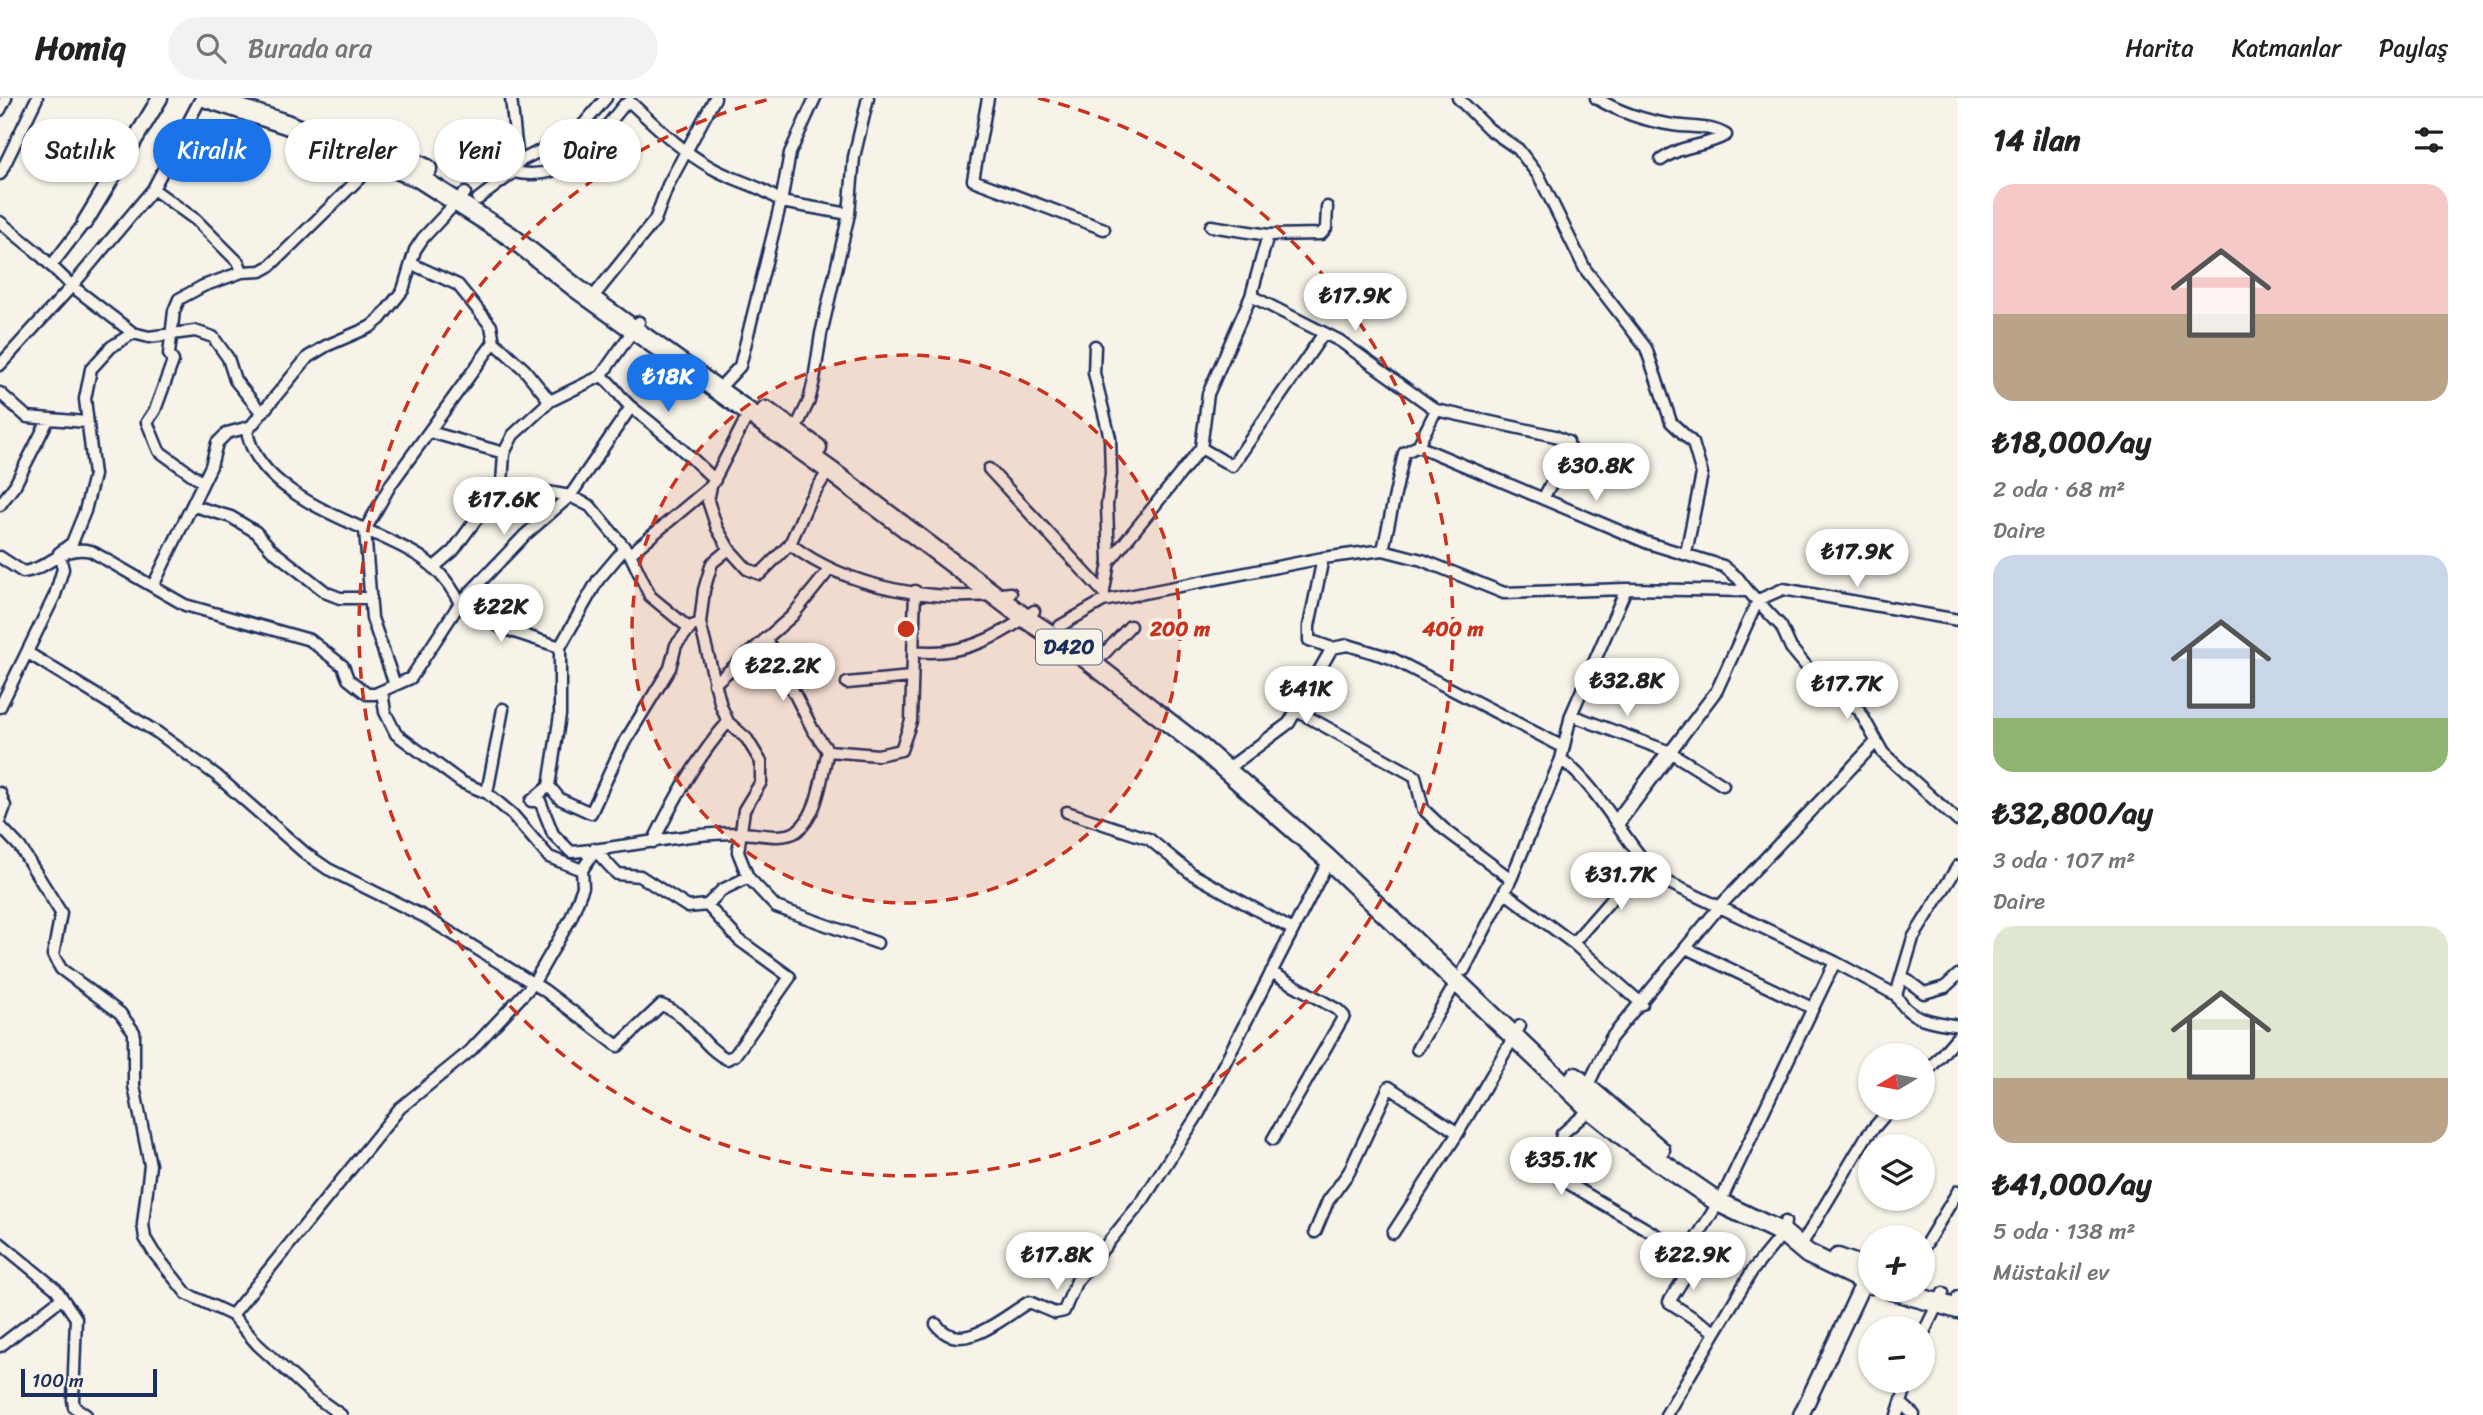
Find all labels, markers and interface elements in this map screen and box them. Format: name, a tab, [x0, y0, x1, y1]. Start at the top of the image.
search box	[168, 17, 658, 80]
text: Homiq	[35, 19, 126, 77]
text: Burada ara	[248, 25, 372, 71]
text: Harita	[2126, 27, 2194, 69]
text: Katmanlar	[2232, 27, 2341, 69]
text: Paylaş	[2379, 27, 2448, 69]
icon: search	[192, 29, 230, 67]
text: 14 ilan	[1993, 113, 2080, 167]
chip: Satılık	[21, 119, 139, 182]
chip: Kiralık	[153, 119, 271, 182]
chip: Filtreler	[285, 119, 420, 182]
chip: Yeni	[434, 119, 525, 182]
chip: Daire	[539, 119, 641, 182]
icon: filters	[2410, 121, 2448, 159]
icon: home	[2158, 230, 2284, 356]
pin: ₺17.9K	[1298, 274, 1412, 333]
text: ₺17.9K	[1320, 275, 1390, 316]
pin: ₺18K	[627, 354, 709, 414]
text: ₺18K	[643, 356, 693, 397]
text: ₺18,000/ay	[1993, 415, 2151, 469]
pin: ₺30.8K	[1539, 444, 1653, 503]
text: ₺30.8K	[1559, 445, 1633, 486]
text: 2 oda · 68 m²	[1993, 469, 2125, 510]
pin: ₺17.6K	[447, 478, 561, 537]
text: ₺17.6K	[469, 479, 539, 520]
text: Daire	[1993, 510, 2045, 551]
pin: ₺17.9K	[1800, 530, 1914, 589]
text: ₺17.9K	[1822, 531, 1892, 572]
pin: ₺22K	[460, 584, 542, 644]
text: ₺22K	[474, 586, 528, 627]
icon: home	[2158, 601, 2284, 727]
text: 200 m	[1149, 610, 1211, 648]
text: 400 m	[1421, 610, 1484, 648]
centre of rings	[894, 617, 918, 641]
road number: D420	[1036, 630, 1102, 664]
pin: ₺22.2K	[726, 644, 840, 703]
text: ₺22.2K	[746, 645, 820, 686]
pin: ₺32.8K	[1570, 658, 1684, 718]
text: ₺32.8K	[1590, 660, 1664, 701]
pin: ₺17.7K	[1790, 662, 1904, 721]
text: ₺17.7K	[1812, 663, 1882, 704]
pin: ₺41K	[1265, 666, 1347, 726]
text: ₺41K	[1281, 668, 1331, 709]
text: ₺32,800/ay	[1993, 786, 2153, 840]
text: 3 oda · 107 m²	[1993, 840, 2135, 881]
pin: ₺31.7K	[1564, 852, 1678, 912]
text: ₺31.7K	[1586, 854, 1656, 895]
text: Daire	[1993, 881, 2045, 922]
icon: home	[2158, 972, 2284, 1098]
north arrow	[1858, 1043, 1936, 1120]
map controls	[1858, 1043, 1935, 1393]
button: layers	[1858, 1134, 1935, 1211]
pin: ₺35.1K	[1504, 1138, 1618, 1197]
text: ₺35.1K	[1526, 1139, 1596, 1180]
text: ₺41,000/ay	[1993, 1157, 2152, 1211]
text: 5 oda · 138 m²	[1993, 1211, 2136, 1252]
button: +	[1858, 1225, 1935, 1302]
pin: ₺17.8K	[1000, 1232, 1114, 1292]
pin: ₺22.9K	[1636, 1232, 1750, 1292]
text: ₺17.8K	[1022, 1234, 1092, 1275]
text: ₺22.9K	[1656, 1234, 1730, 1275]
text: Müstakil ev	[1993, 1252, 2109, 1293]
button: −	[1858, 1316, 1935, 1393]
text: 100 m	[32, 1364, 84, 1397]
scale bar	[21, 1366, 158, 1398]

